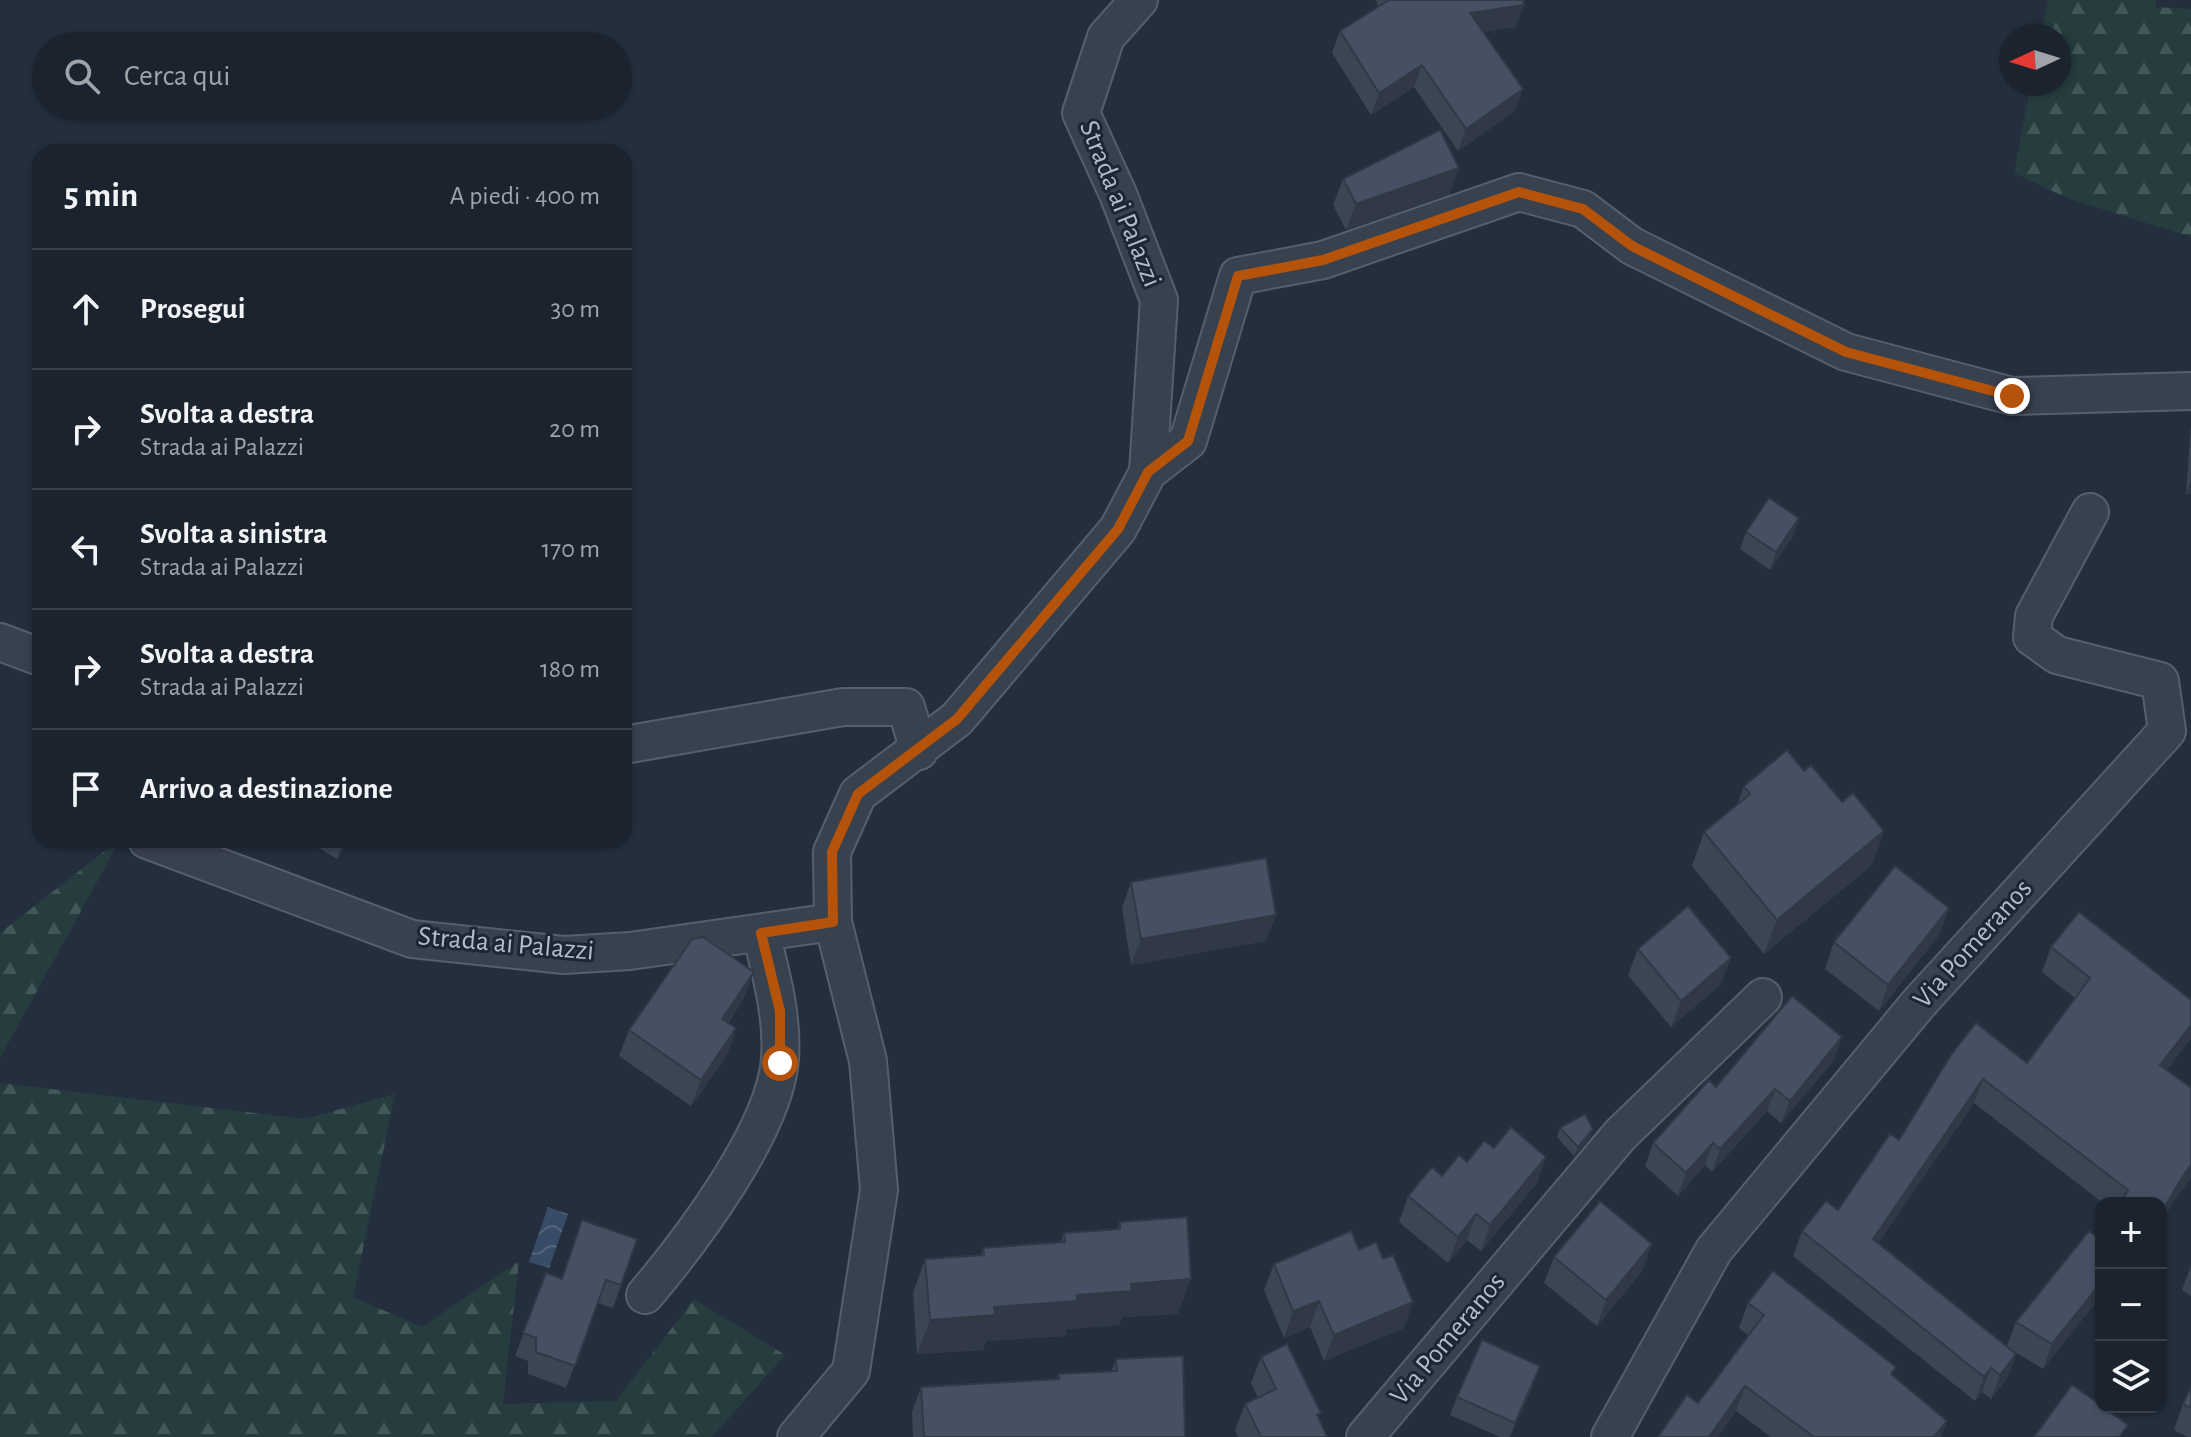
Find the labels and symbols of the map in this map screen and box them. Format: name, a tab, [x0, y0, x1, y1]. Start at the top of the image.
north arrow	[1999, 24, 2071, 96]
street label: Strada ai Palazzi	[1074, 117, 1166, 291]
route end	[1994, 378, 2030, 414]
street label: Via Pomeranos	[1908, 874, 2038, 1014]
street label: Strada ai Palazzi	[417, 922, 595, 966]
route start	[762, 1045, 798, 1081]
street label: Via Pomeranos	[1385, 1268, 1511, 1410]

